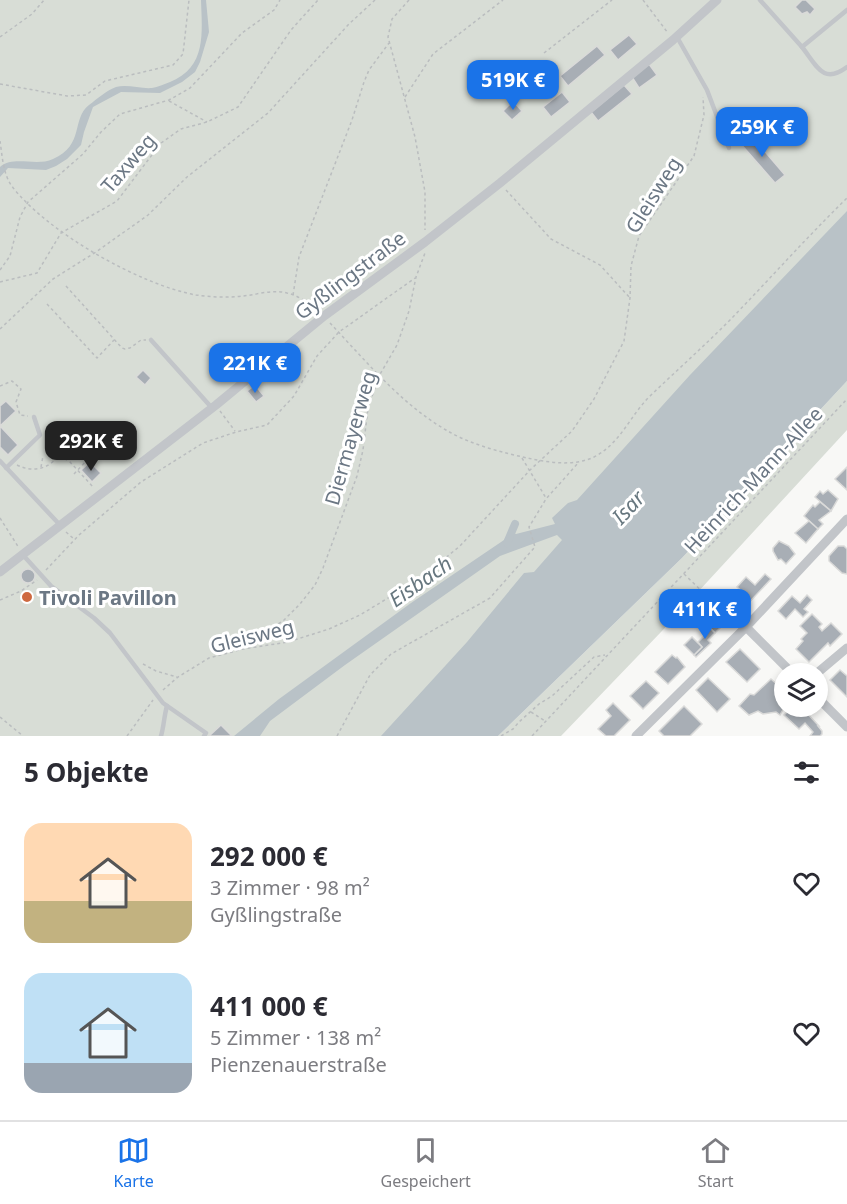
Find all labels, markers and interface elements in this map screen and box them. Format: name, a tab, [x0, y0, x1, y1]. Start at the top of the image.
pin: 519K €	[464, 60, 562, 111]
text: 519K €	[481, 66, 545, 93]
pin: 259K €	[713, 107, 811, 158]
text: 259K €	[730, 113, 794, 140]
street label: Taxweg	[95, 127, 161, 199]
street label: Gleisweg	[619, 152, 687, 238]
street label: Gyßlingstraße	[289, 224, 411, 326]
pin: 221K €	[206, 343, 304, 394]
text: 221K €	[223, 349, 287, 376]
street label: Diermayerweg	[318, 368, 382, 508]
street label: Heinrich-Mann-Allee	[678, 401, 828, 559]
pin: 292K €	[42, 421, 140, 472]
text: 292K €	[59, 427, 123, 454]
water label: Isar	[605, 483, 652, 531]
water label: Eisbach	[383, 549, 457, 613]
place label: Tivoli Pavillon	[39, 584, 177, 611]
pin: 411K €	[656, 589, 754, 640]
marker: Tivoli Pavillon	[20, 590, 34, 604]
text: 411K €	[673, 595, 737, 622]
street label: Gleisweg	[207, 613, 297, 659]
map controls	[774, 663, 828, 717]
button: layers	[774, 663, 828, 717]
text: 5 Objekte	[24, 754, 149, 790]
icon: filters	[790, 756, 823, 789]
text: 292 000 €	[210, 838, 328, 874]
icon: home	[72, 847, 144, 919]
icon: heart	[790, 867, 823, 900]
text: 3 Zimmer · 98 m²	[210, 874, 370, 901]
text: Gyßlingstraße	[210, 901, 342, 928]
text: 411 000 €	[210, 988, 328, 1024]
icon: home	[72, 997, 144, 1069]
icon: heart	[790, 1017, 823, 1050]
text: 5 Zimmer · 138 m²	[210, 1024, 381, 1051]
text: Pienzenauerstraße	[210, 1051, 387, 1078]
tab: Karte	[113, 1134, 154, 1192]
tab: Gespeichert	[381, 1134, 471, 1192]
tab: Start	[698, 1134, 734, 1192]

